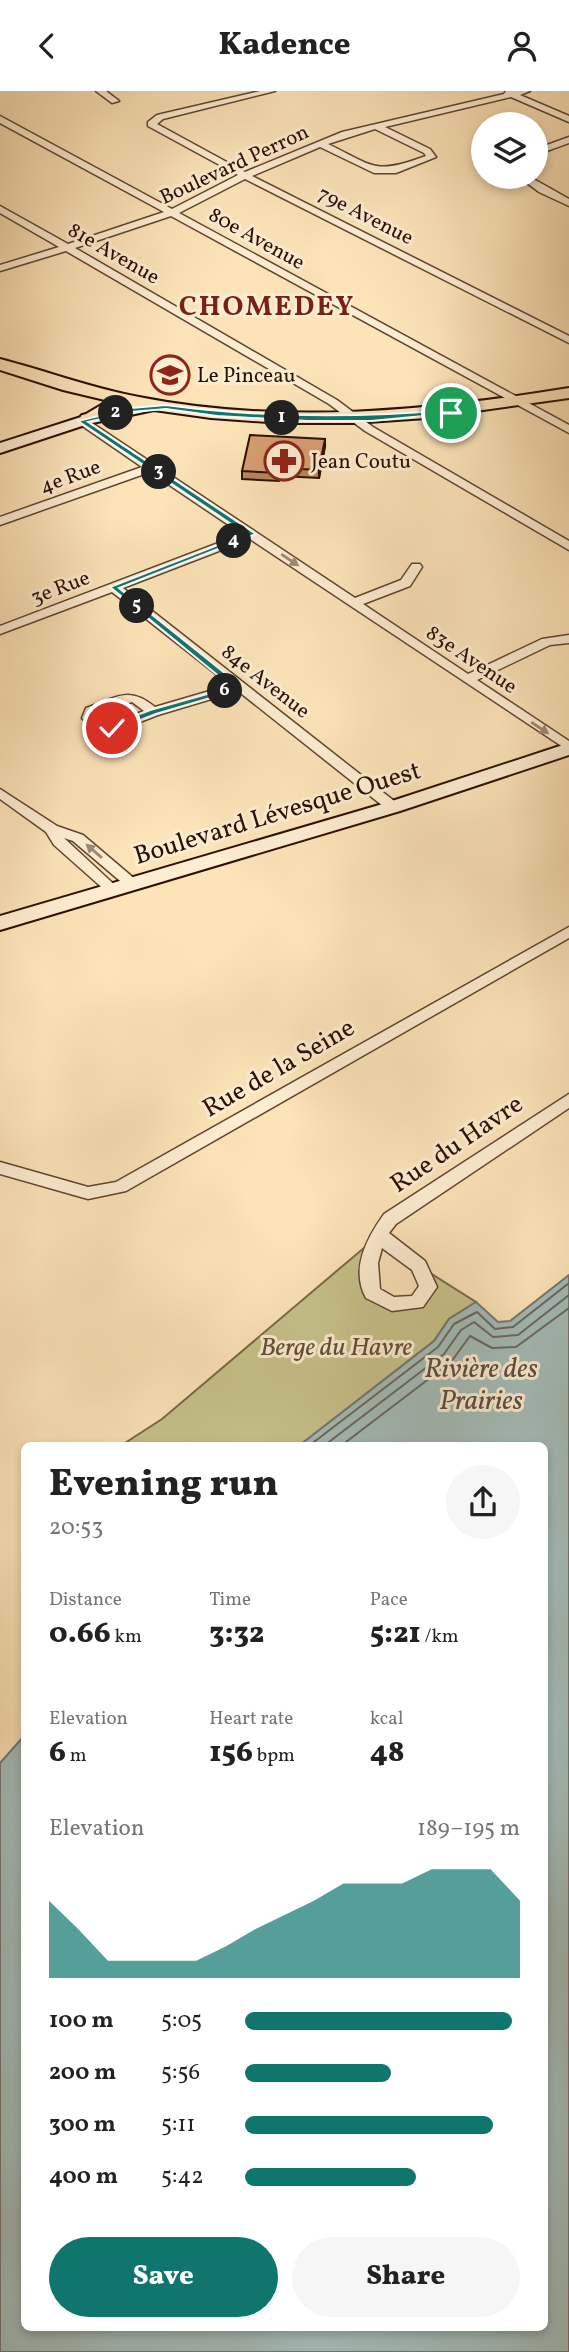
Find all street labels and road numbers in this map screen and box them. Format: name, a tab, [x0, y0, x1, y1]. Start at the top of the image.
street label: Boulevard Perron	[155, 118, 314, 213]
street label: 79e Avenue	[313, 180, 418, 253]
street label: 80e Avenue	[203, 201, 310, 278]
street label: 81e Avenue	[62, 216, 165, 292]
street label: 4e Rue	[36, 453, 105, 502]
street label: 3e Rue	[27, 564, 94, 613]
street label: 83e Avenue	[420, 619, 523, 701]
street label: 84e Avenue	[215, 638, 316, 726]
street label: Boulevard Lévesque Ouest	[130, 753, 425, 875]
street label: Rue de la Seine	[196, 1011, 362, 1127]
street label: Rue du Havre	[384, 1087, 531, 1202]

